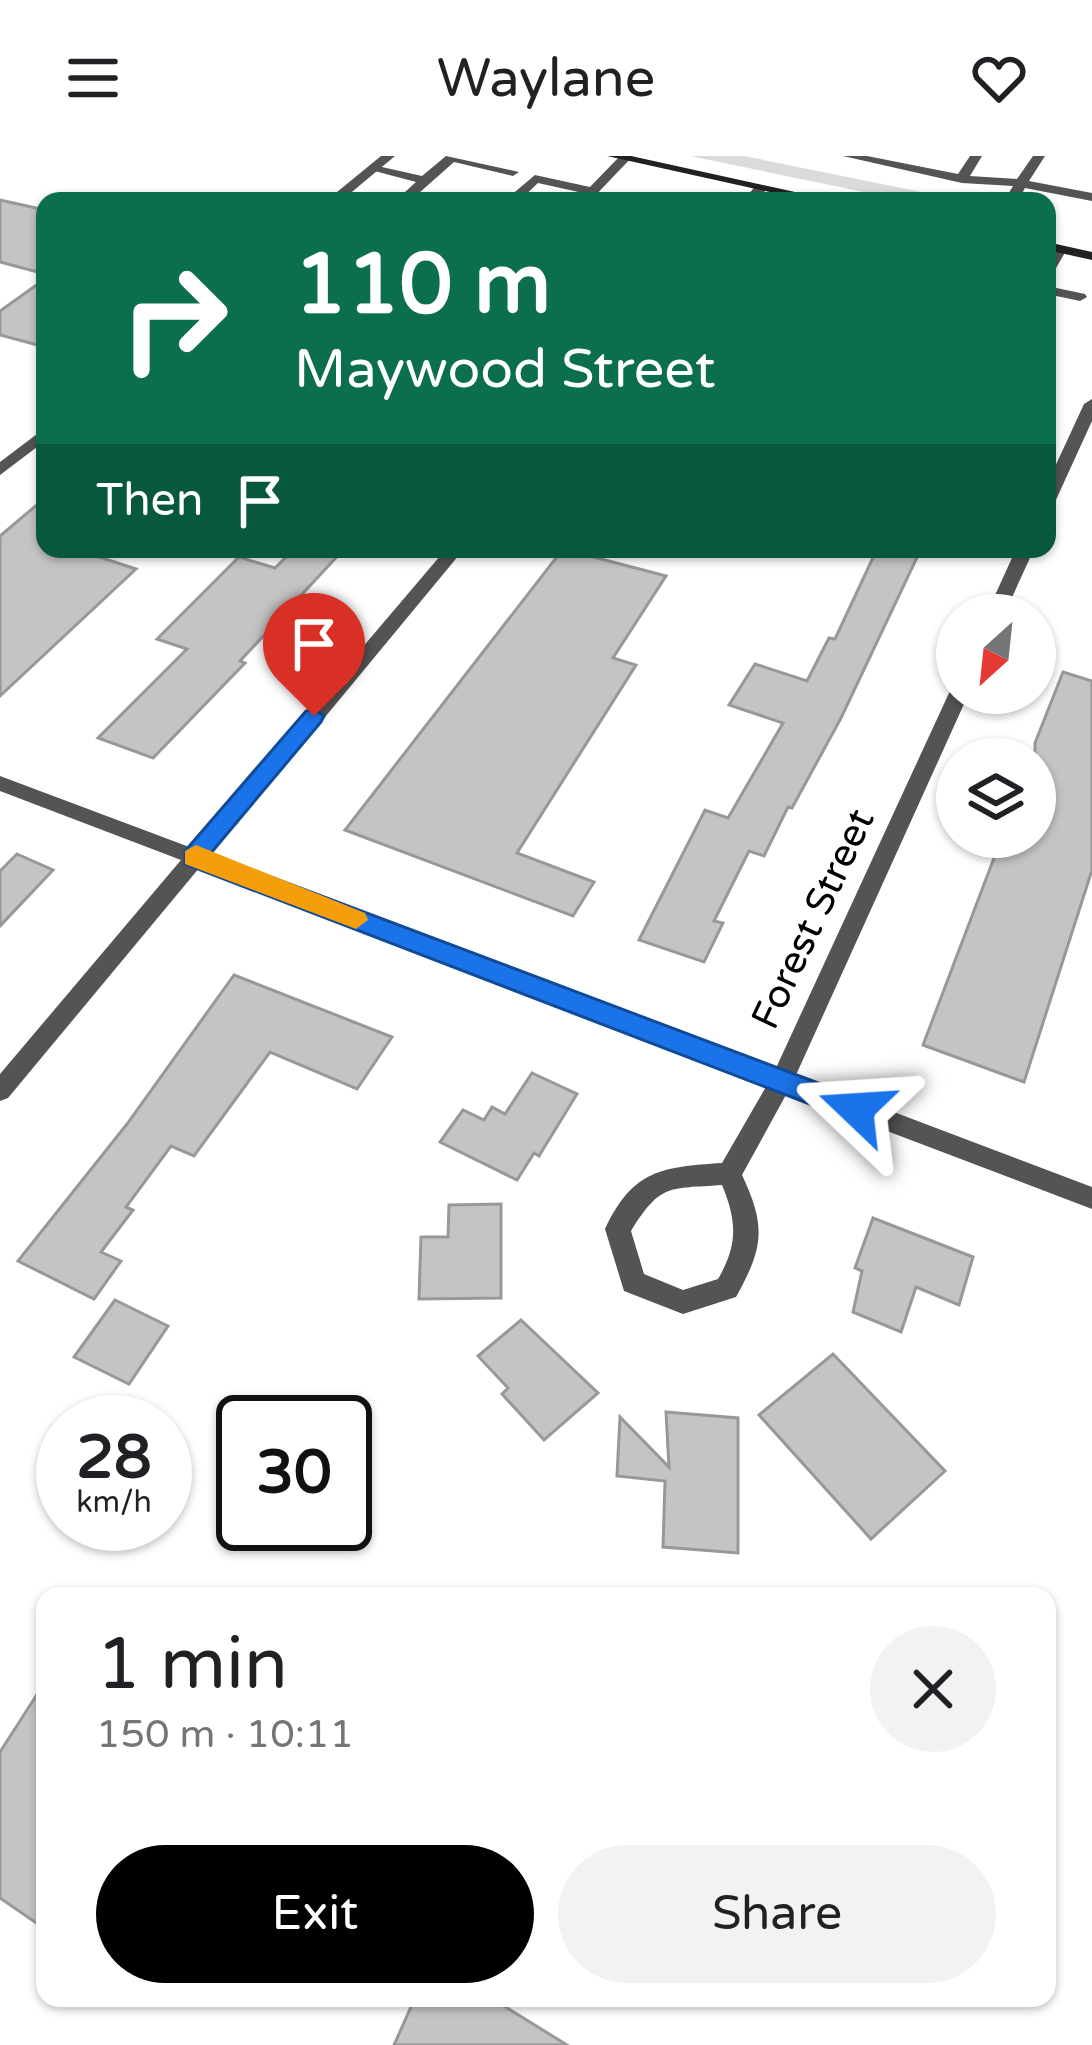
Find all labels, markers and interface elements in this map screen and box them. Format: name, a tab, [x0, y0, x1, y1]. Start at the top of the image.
icon: menu	[60, 45, 126, 111]
icon: heart	[966, 45, 1032, 111]
text: Waylane	[437, 46, 655, 111]
text: 110 m	[294, 235, 551, 336]
icon: right	[96, 240, 252, 396]
text: Maywood Street	[294, 337, 716, 402]
icon: arrive	[227, 468, 293, 534]
text: Then	[96, 474, 203, 528]
pin	[263, 593, 365, 716]
north arrow	[936, 594, 1056, 714]
map controls	[936, 594, 1056, 858]
icon: arrive	[281, 611, 347, 677]
button: layers	[936, 738, 1056, 858]
street label: Forest Street	[742, 801, 884, 1036]
position arrow	[793, 1046, 919, 1172]
speed limit sign: 30	[216, 1395, 372, 1551]
text: 28	[76, 1422, 152, 1494]
text: km/h	[76, 1484, 152, 1521]
text: 1 min	[96, 1622, 288, 1709]
button: close	[870, 1626, 996, 1752]
text: 150 m · 10:11	[96, 1711, 354, 1758]
button: Exit	[96, 1845, 534, 1983]
button: Share	[558, 1845, 996, 1983]

